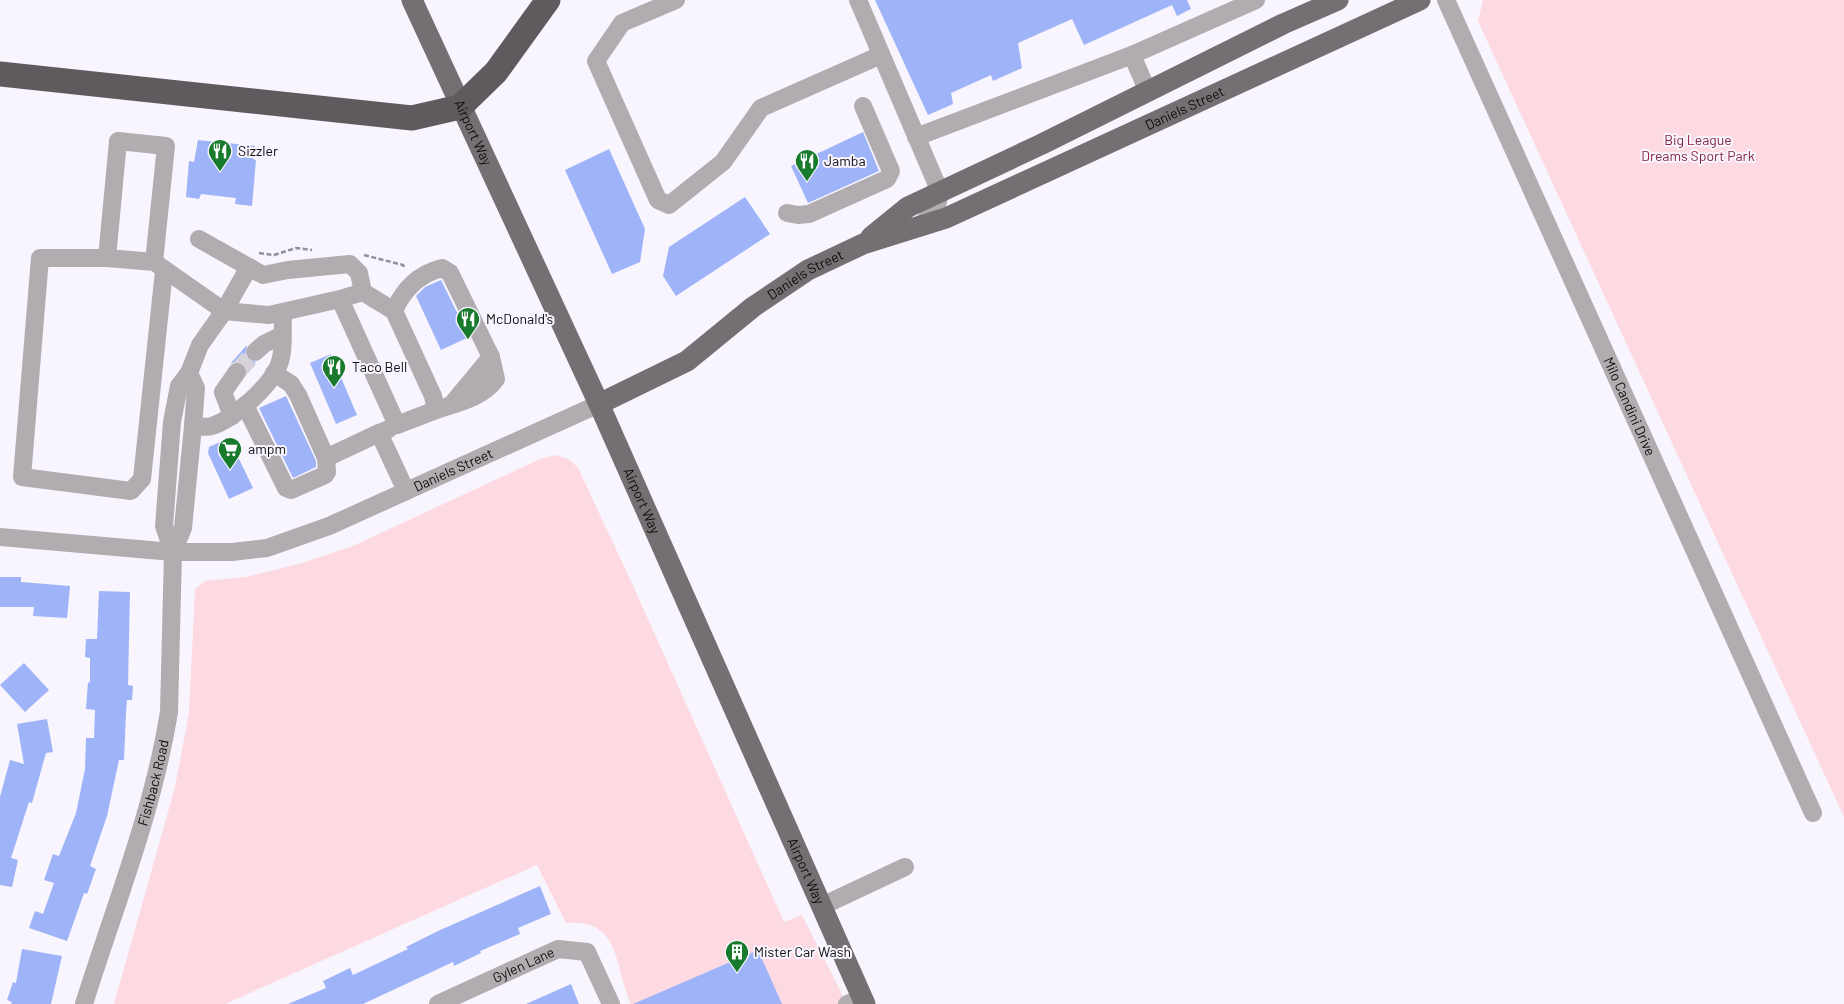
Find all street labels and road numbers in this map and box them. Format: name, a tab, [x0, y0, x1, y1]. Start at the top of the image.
street label: Daniels Street	[1142, 82, 1227, 133]
street label: Airport Way	[451, 97, 497, 168]
street label: Daniels Street	[764, 246, 846, 303]
street label: Milo Candini Drive	[1600, 354, 1660, 458]
street label: Daniels Street	[411, 444, 495, 495]
street label: Airport Way	[620, 465, 665, 537]
street label: Fishback Road	[134, 738, 172, 828]
street label: Airport Way	[784, 835, 829, 907]
street label: Gylen Lane	[490, 943, 557, 986]

